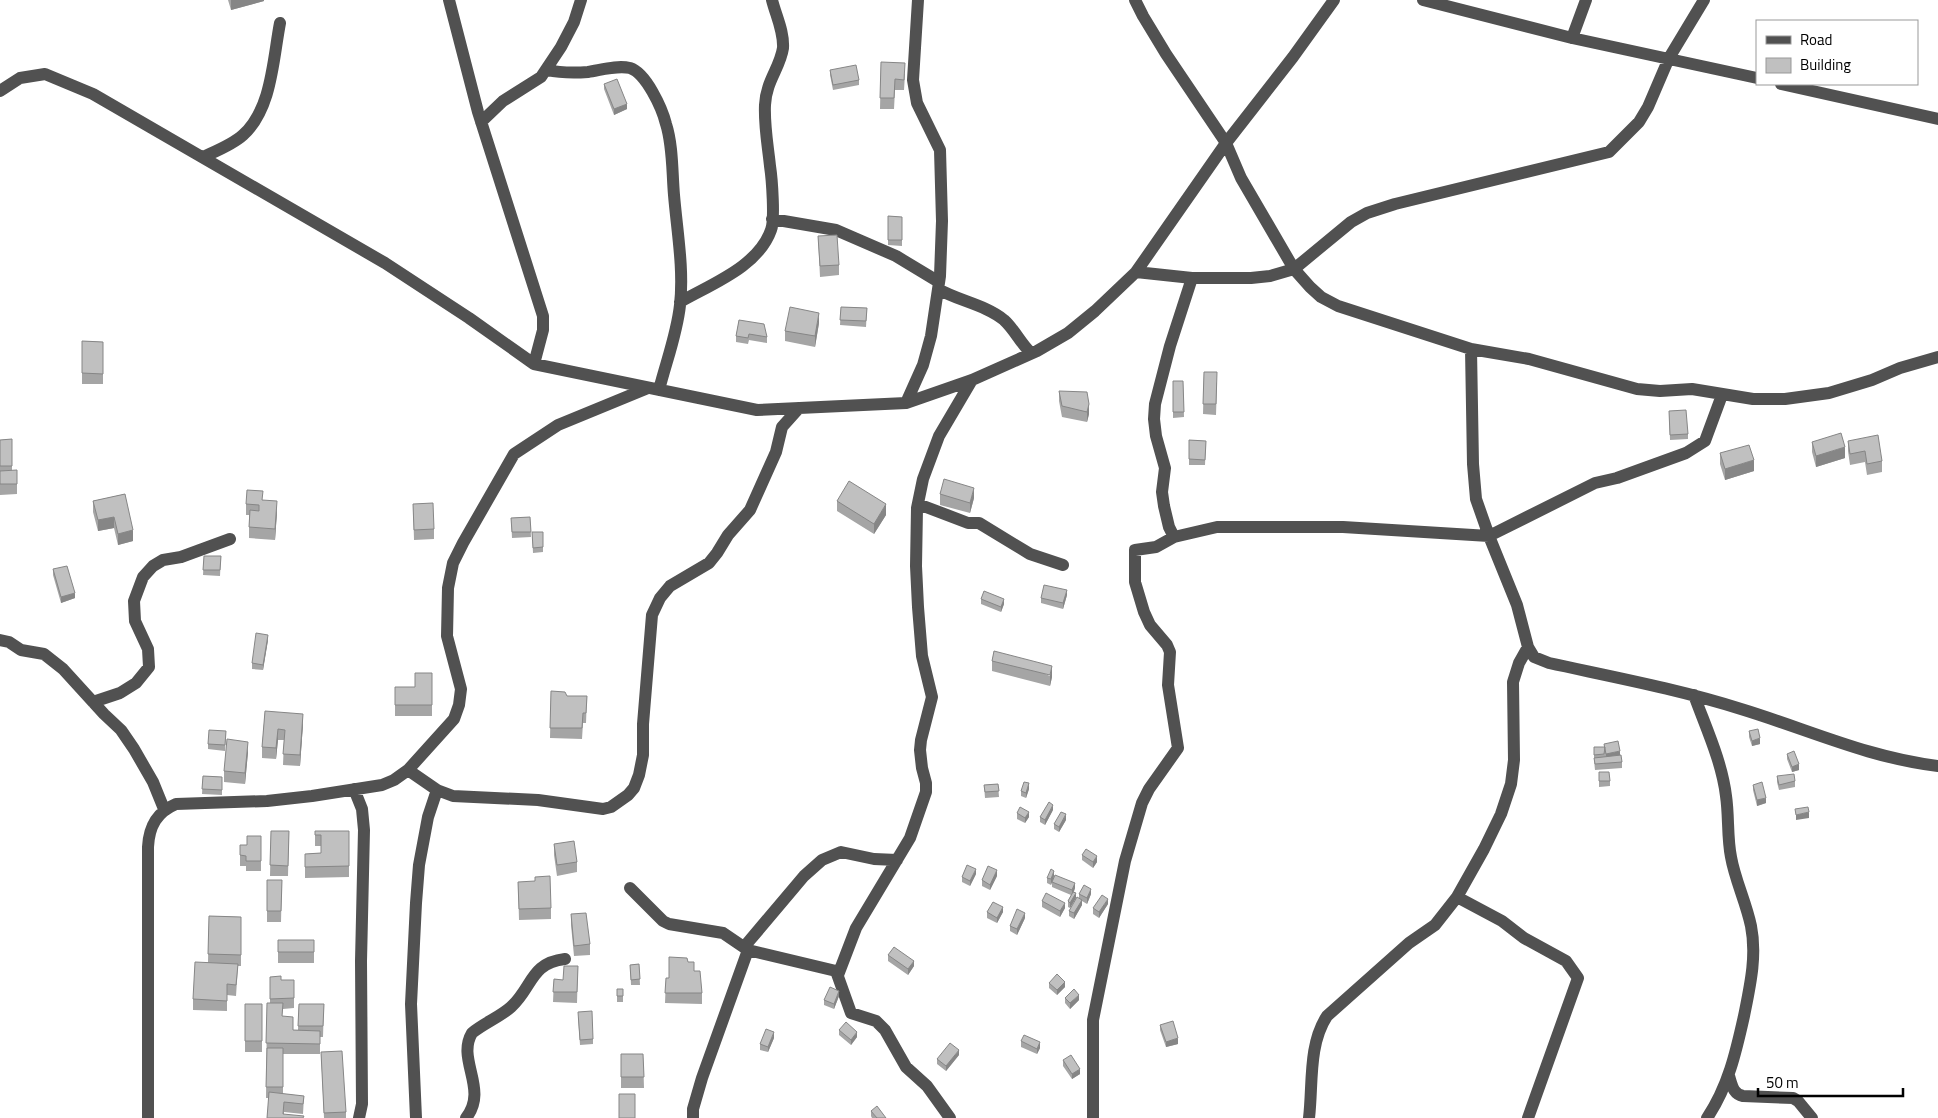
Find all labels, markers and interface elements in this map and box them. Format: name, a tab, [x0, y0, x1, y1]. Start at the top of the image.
legend	[1756, 20, 1918, 85]
text: Road	[1800, 28, 1832, 51]
text: Building	[1800, 53, 1851, 76]
scale bar	[1758, 1066, 1903, 1098]
text: 50 m	[1766, 1071, 1799, 1094]

